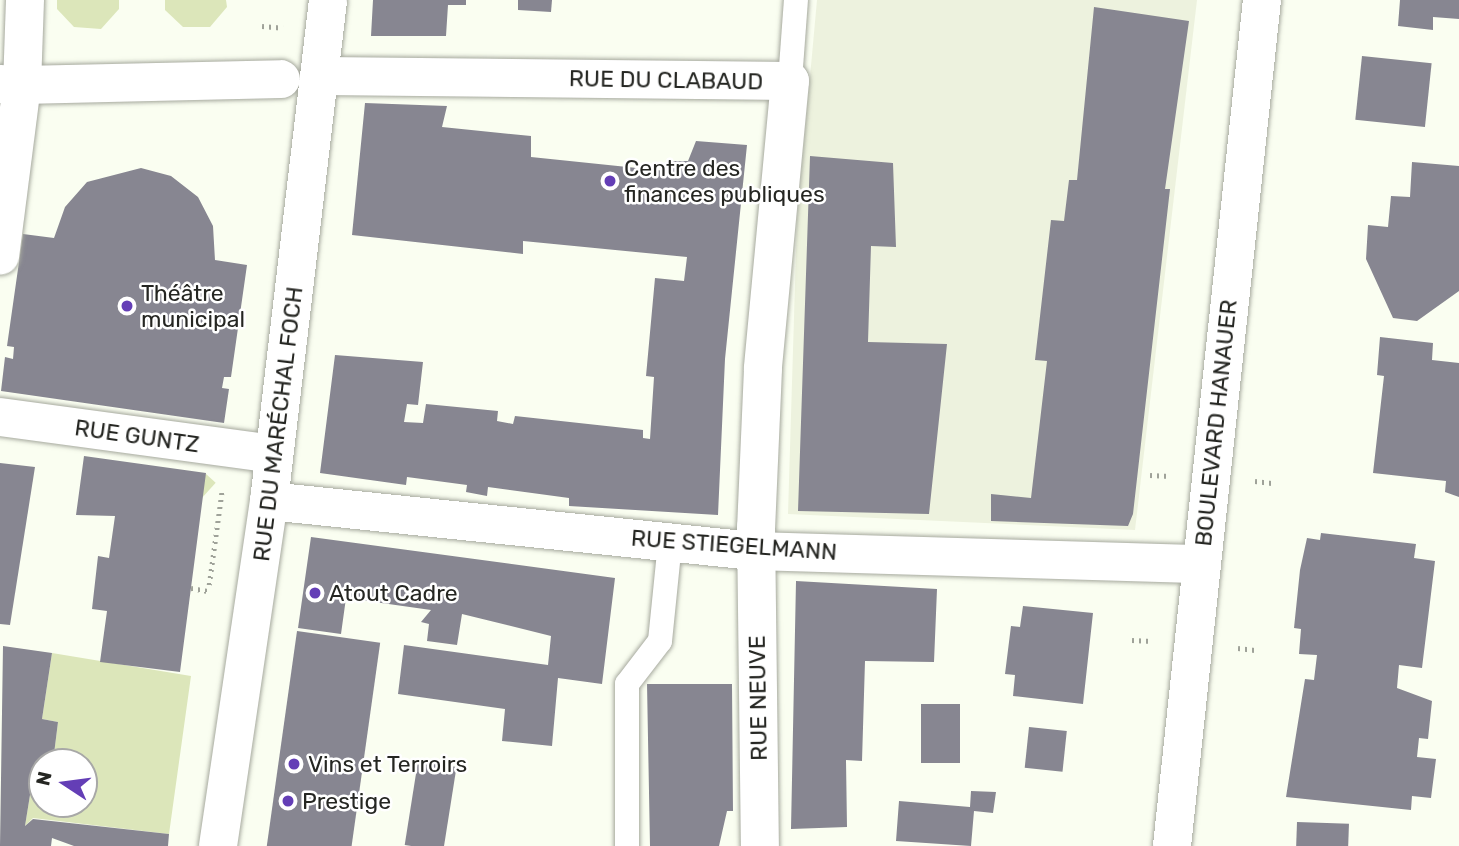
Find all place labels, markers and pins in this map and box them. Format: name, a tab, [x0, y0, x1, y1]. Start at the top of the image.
place label: Centre des finances publiques	[624, 154, 825, 208]
marker: Centre des finances publiques	[602, 173, 618, 189]
place label: Théâtre municipal	[141, 279, 245, 333]
marker: Théâtre municipal	[119, 298, 135, 314]
place label: Atout Cadre	[329, 579, 458, 607]
marker: Atout Cadre	[307, 585, 323, 601]
place label: Vins et Terroirs	[308, 750, 468, 778]
marker: Vins et Terroirs	[286, 756, 302, 772]
place label: Prestige	[302, 787, 391, 815]
marker: Prestige	[280, 793, 296, 809]

